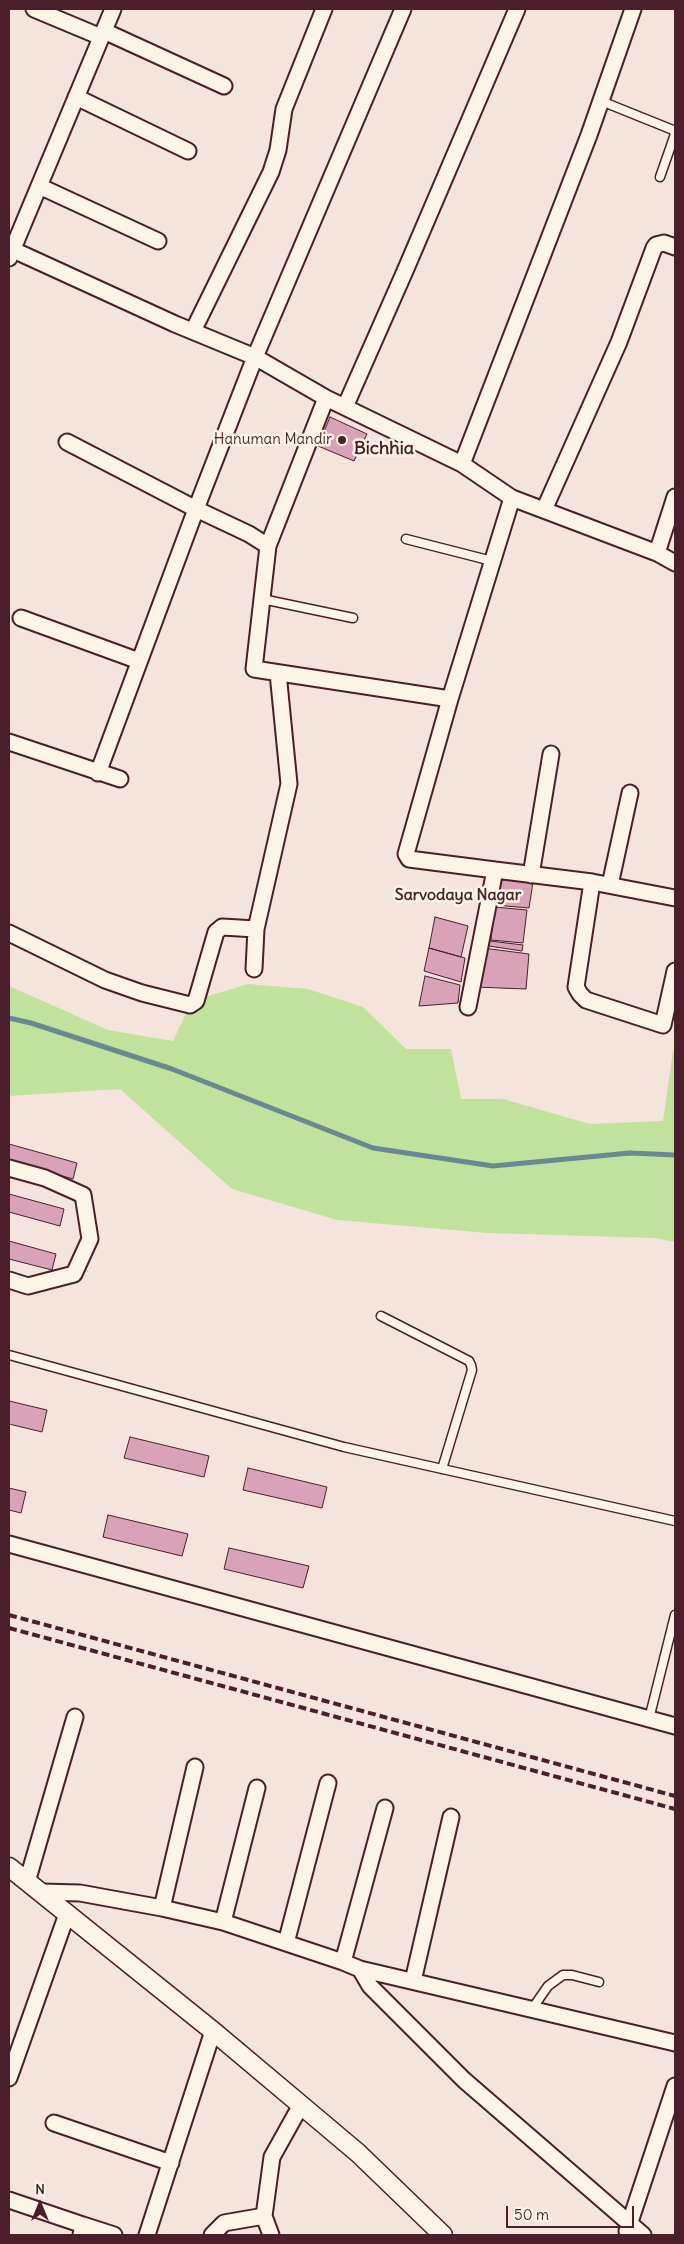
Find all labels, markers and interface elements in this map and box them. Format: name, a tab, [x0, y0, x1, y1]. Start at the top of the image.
place label: Hanuman Mandir	[214, 431, 332, 449]
marker: Hanuman Mandir	[336, 434, 348, 446]
district label: Bichhia	[354, 438, 414, 460]
district label: Sarvodaya Nagar	[395, 885, 521, 905]
north arrow	[15, 2179, 65, 2229]
text: N	[35, 2180, 45, 2198]
scale bar	[509, 2196, 636, 2228]
text: 50 m	[514, 2205, 549, 2224]

